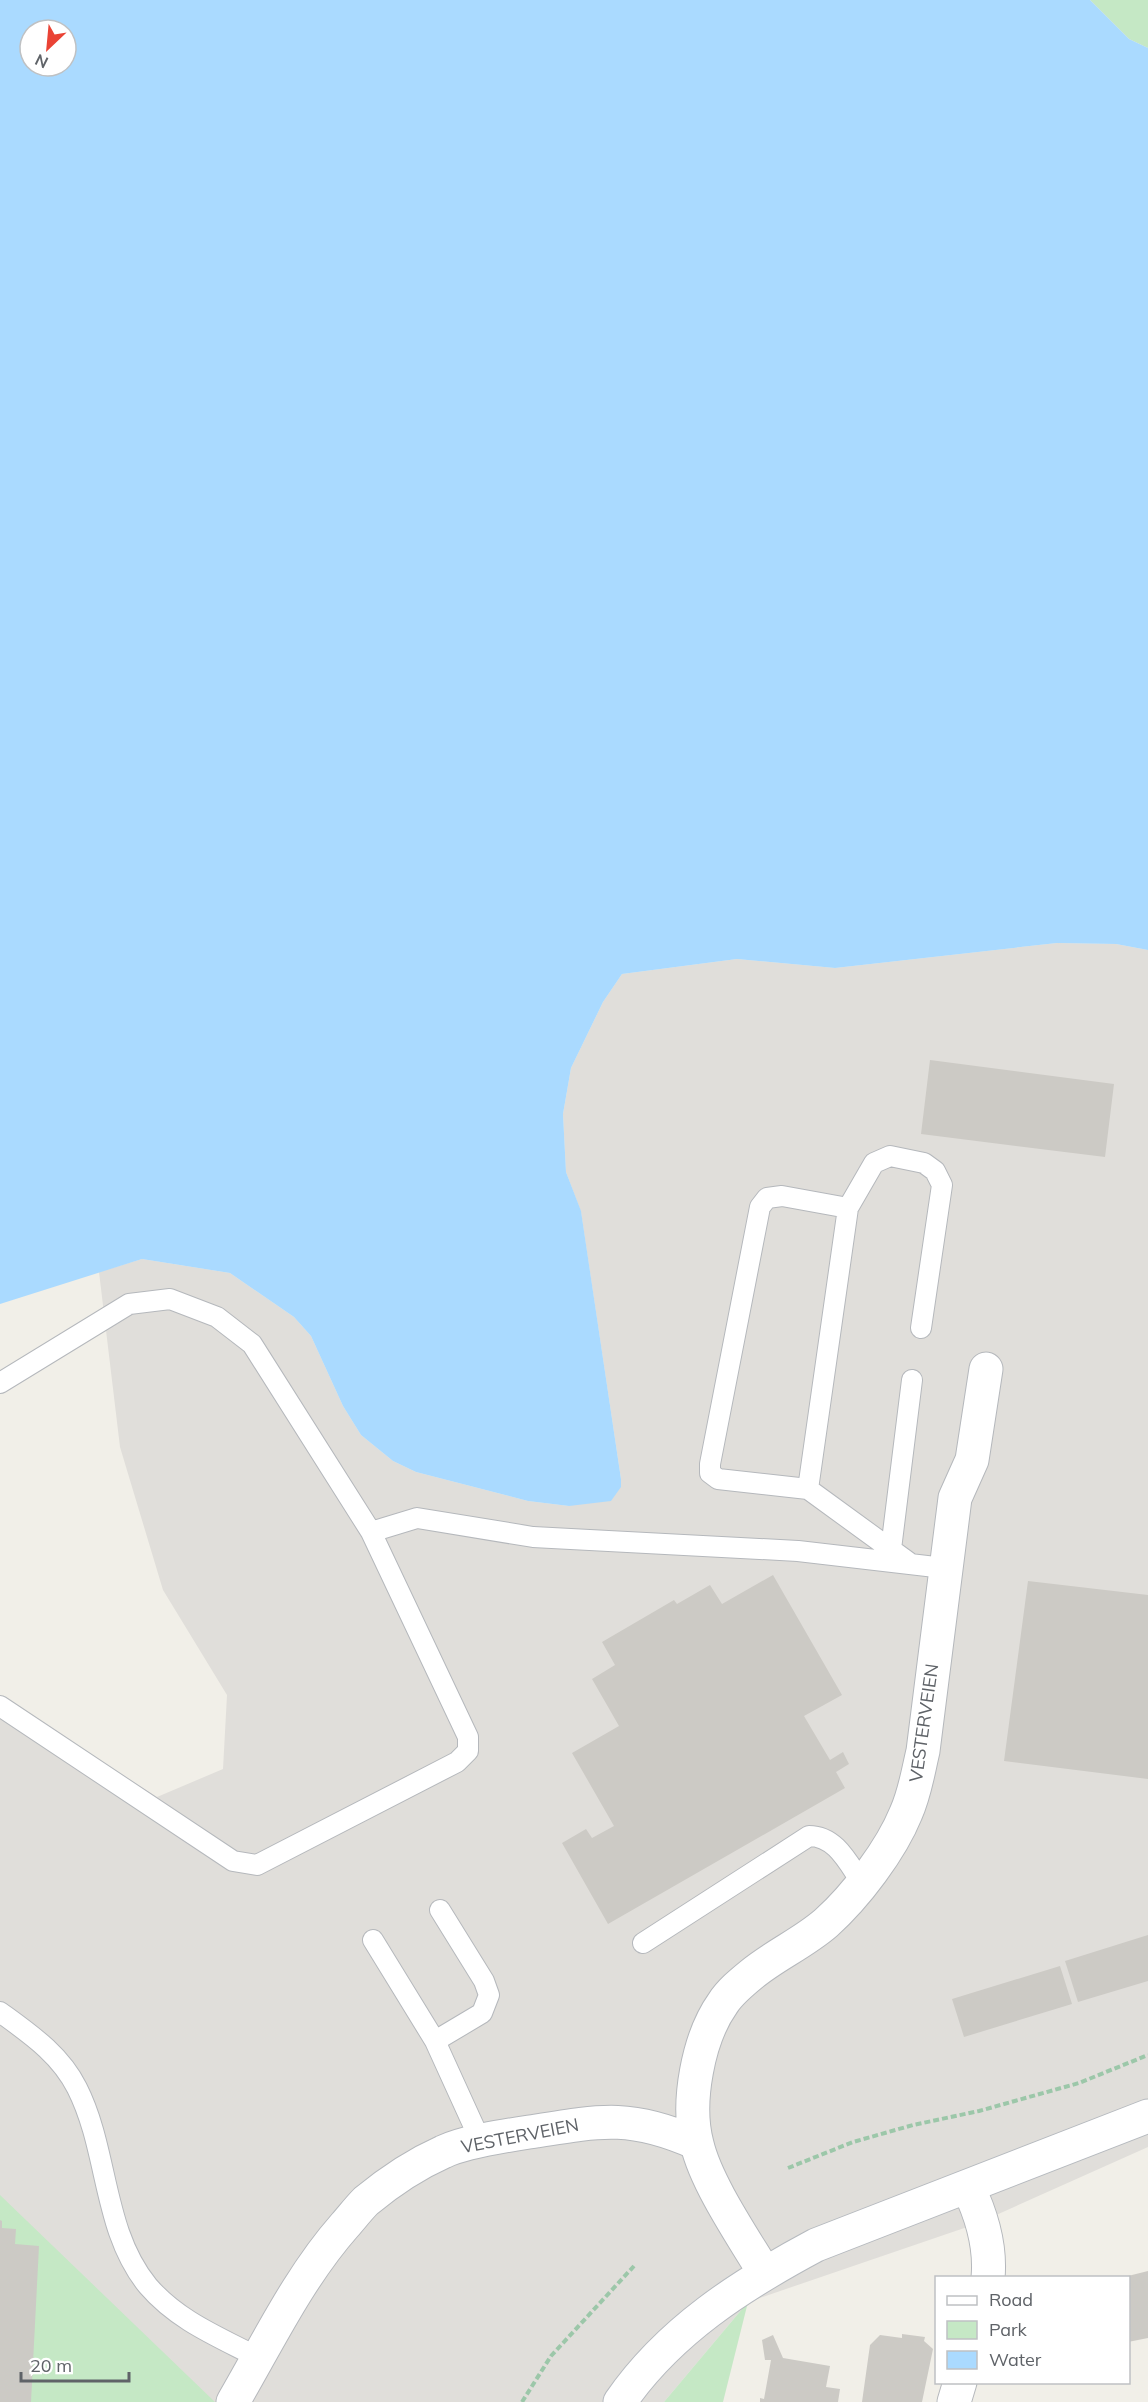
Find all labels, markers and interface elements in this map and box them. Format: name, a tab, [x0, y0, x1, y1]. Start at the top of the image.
north arrow	[18, 18, 78, 78]
text: N	[32, 50, 51, 73]
street label: VESTERVEIEN	[904, 1662, 943, 1784]
street label: VESTERVEIEN	[459, 2113, 581, 2158]
legend	[935, 2276, 1130, 2384]
text: Road	[989, 2288, 1033, 2311]
text: Park	[989, 2318, 1028, 2341]
scale bar	[21, 2345, 129, 2383]
text: Water	[989, 2348, 1042, 2371]
text: 20 m	[30, 2354, 72, 2377]

